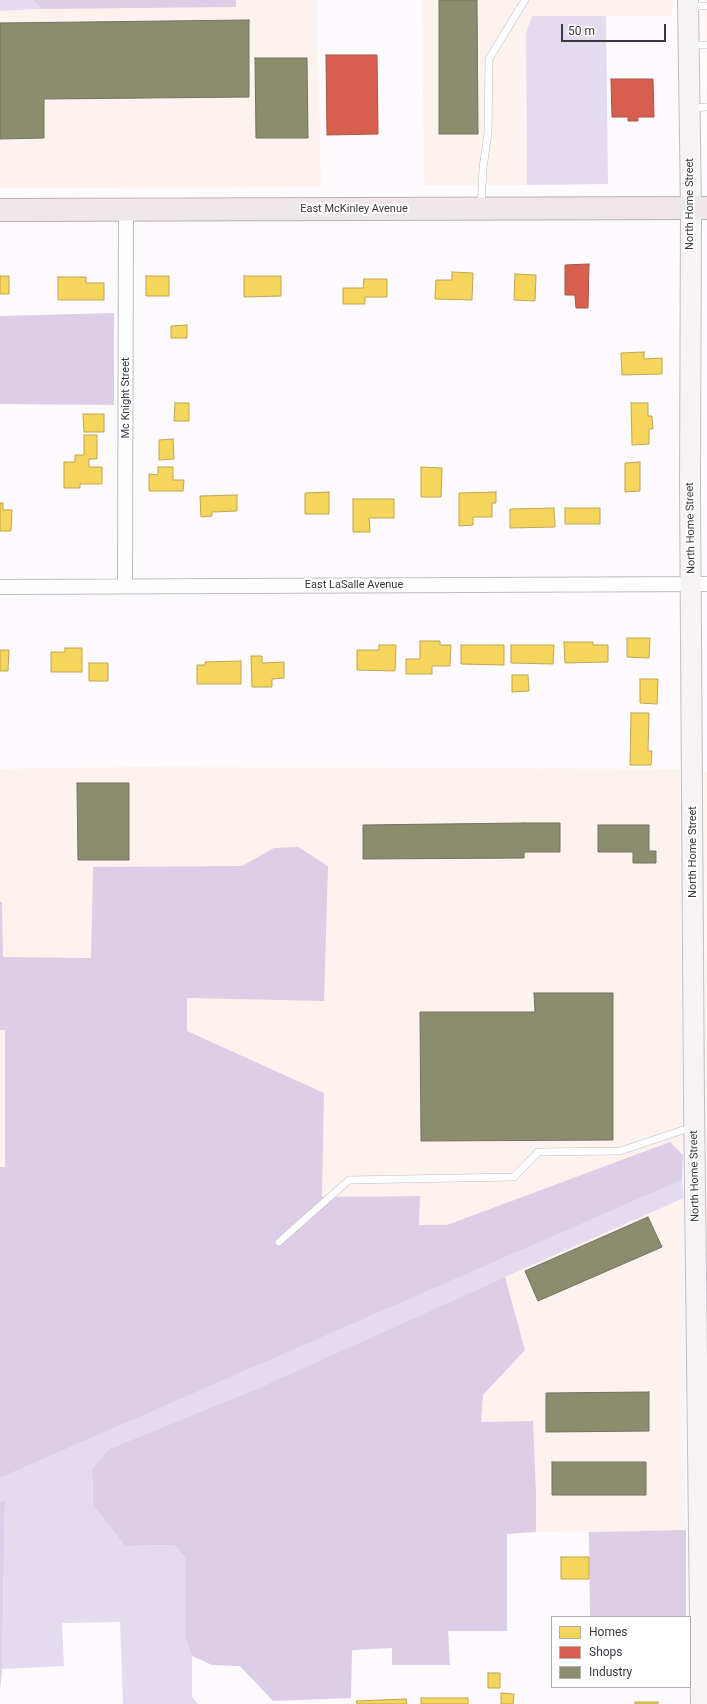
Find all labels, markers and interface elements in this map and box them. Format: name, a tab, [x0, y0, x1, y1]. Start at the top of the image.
scale bar	[563, 16, 668, 42]
text: 50 m	[568, 24, 595, 38]
street label: North Home Street	[683, 158, 697, 250]
street label: East McKinley Avenue	[300, 202, 408, 216]
street label: Mc Knight Street	[119, 357, 133, 439]
street label: North Home Street	[684, 482, 698, 574]
street label: East LaSalle Avenue	[305, 578, 403, 592]
street label: North Home Street	[686, 806, 700, 898]
street label: North Home Street	[688, 1130, 702, 1222]
legend	[551, 1616, 691, 1688]
text: Homes	[589, 1625, 627, 1639]
text: Shops	[589, 1645, 623, 1659]
text: Industry	[589, 1665, 632, 1679]

